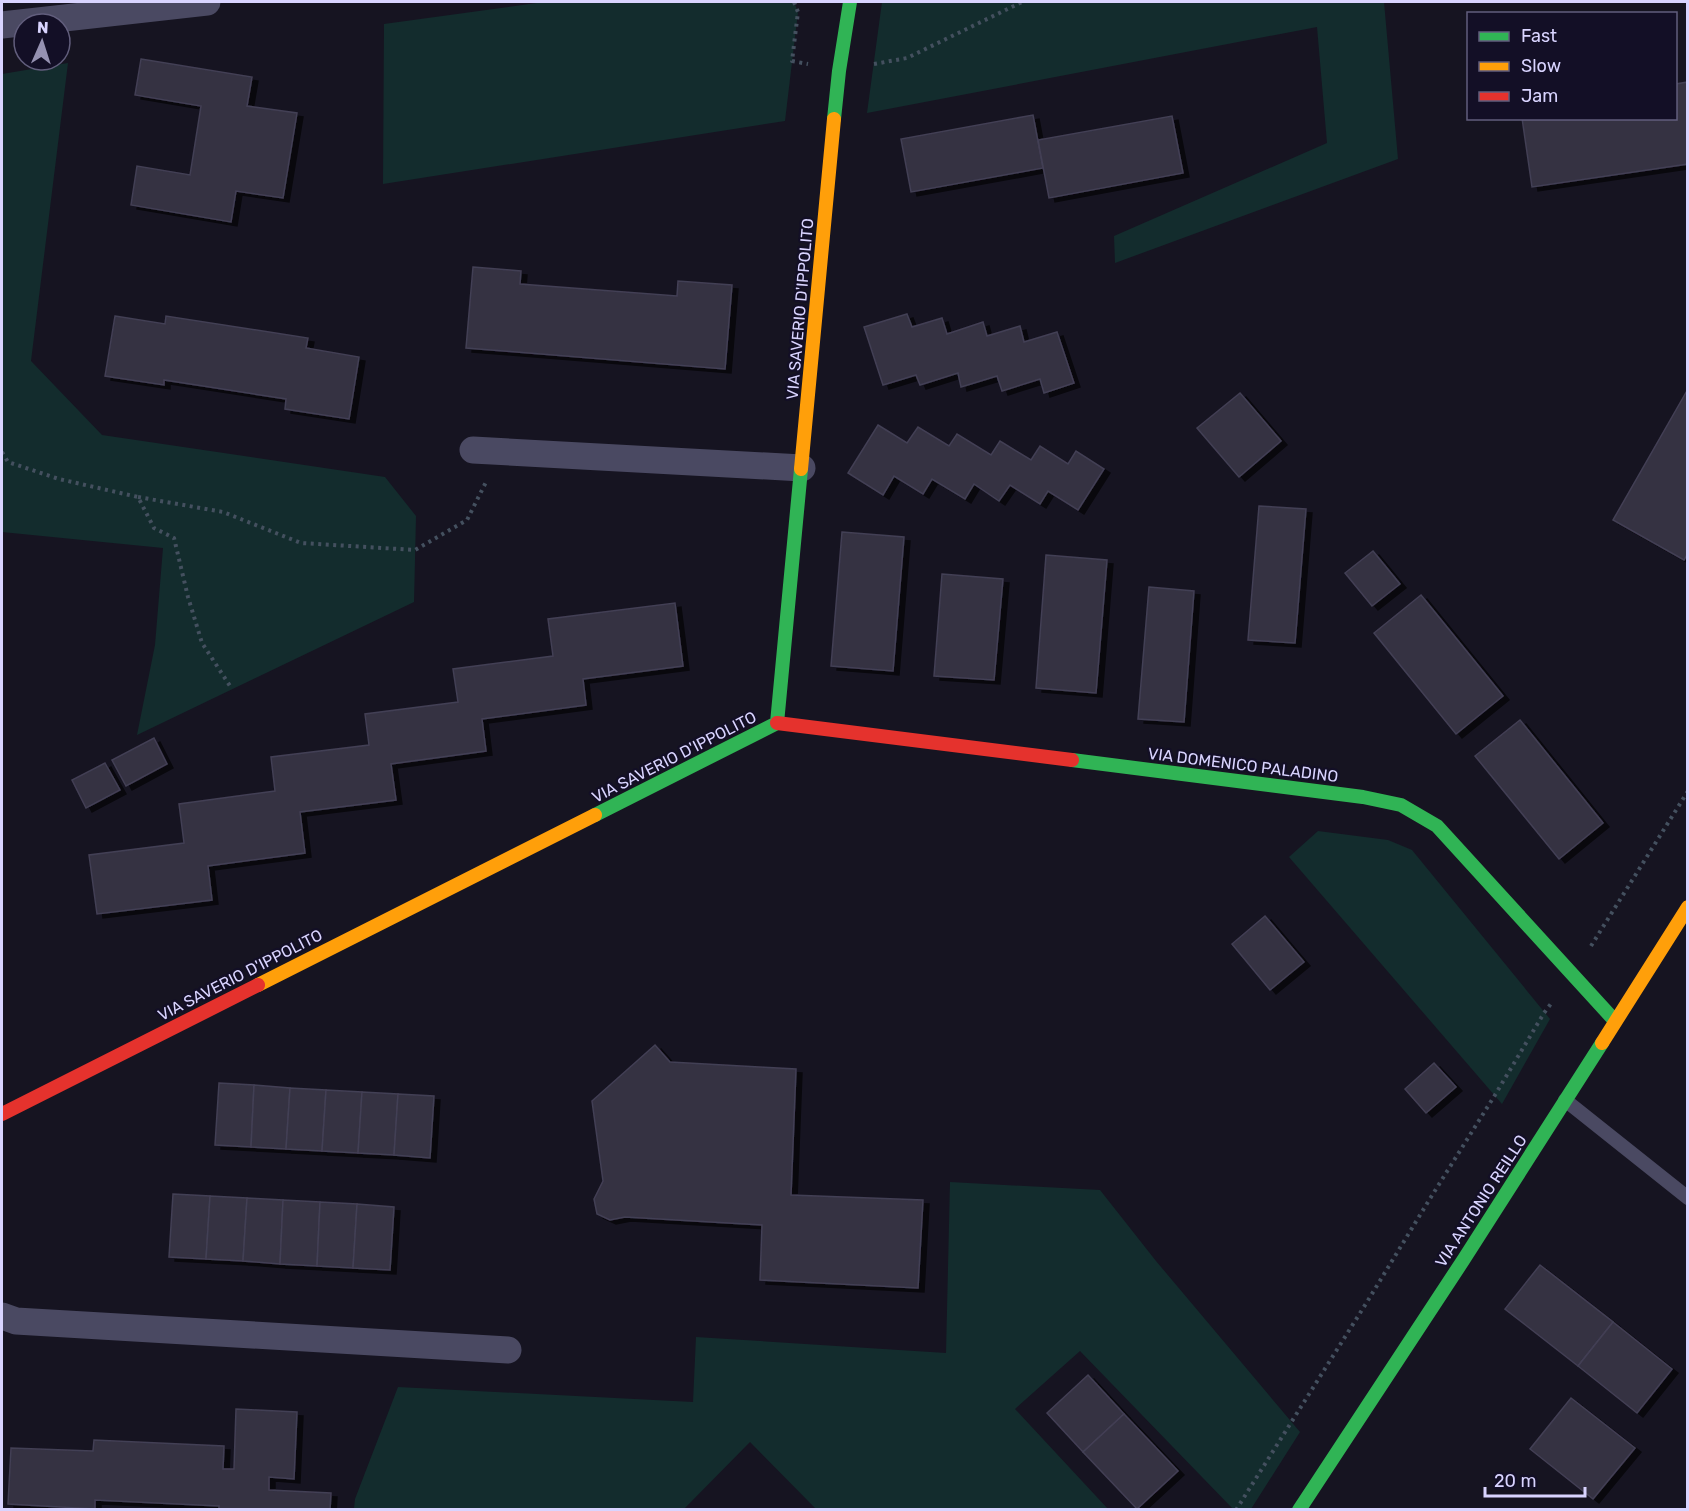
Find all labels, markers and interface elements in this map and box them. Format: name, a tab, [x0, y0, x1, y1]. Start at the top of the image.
north arrow	[12, 12, 72, 72]
legend	[1467, 12, 1677, 120]
text: N	[37, 18, 49, 37]
text: Fast	[1521, 25, 1557, 47]
text: Slow	[1521, 55, 1561, 77]
text: Jam	[1521, 85, 1558, 107]
street label: VIA SAVERIO D'IPPOLITO	[783, 217, 817, 401]
street label: VIA SAVERIO D'IPPOLITO	[589, 707, 759, 807]
street label: VIA DOMENICO PALADINO	[1147, 744, 1339, 786]
street label: VIA SAVERIO D'IPPOLITO	[155, 925, 325, 1025]
street label: VIA ANTONIO REILLO	[1431, 1131, 1531, 1271]
scale bar	[1485, 1460, 1586, 1498]
text: 20 m	[1494, 1470, 1536, 1492]

